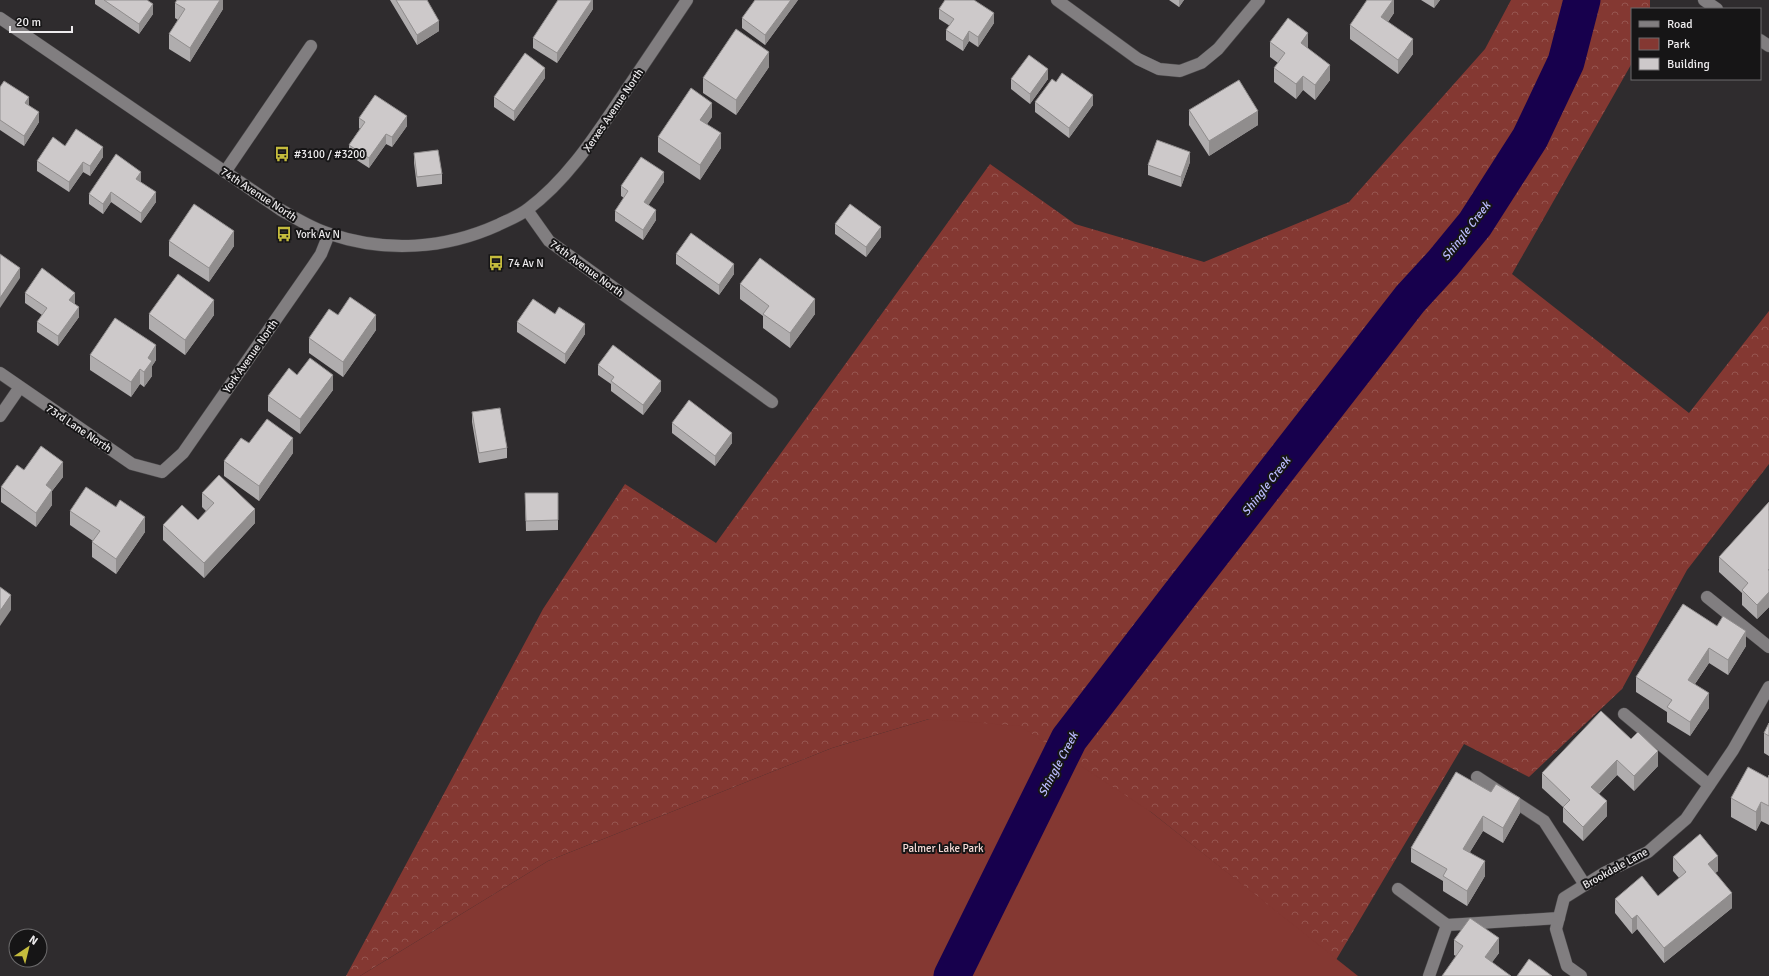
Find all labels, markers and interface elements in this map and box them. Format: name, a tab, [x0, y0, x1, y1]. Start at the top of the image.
scale bar	[10, 8, 72, 34]
legend	[1631, 8, 1761, 80]
text: 20 m	[16, 15, 41, 30]
text: Road	[1667, 17, 1693, 32]
text: Park	[1667, 37, 1690, 52]
text: Building	[1667, 57, 1710, 72]
street label: Xerxes Avenue North	[581, 66, 646, 154]
bus stop icon: #3100 / #3200	[273, 145, 291, 163]
place label: #3100 / #3200	[294, 148, 365, 161]
street label: 74th Avenue North	[218, 165, 299, 224]
water label: Shingle Creek	[1439, 198, 1495, 264]
bus stop icon: York Av N	[275, 225, 293, 243]
place label: York Av N	[296, 228, 340, 241]
street label: 74th Avenue North	[547, 237, 626, 300]
bus stop icon: 74 Av N	[487, 254, 505, 272]
place label: 74 Av N	[508, 257, 544, 270]
street label: York Avenue North	[220, 317, 281, 396]
street label: 73rd Lane North	[43, 402, 114, 455]
water label: Shingle Creek	[1239, 453, 1295, 519]
water label: Shingle Creek	[1035, 729, 1082, 799]
park label: Palmer Lake Park	[902, 842, 984, 855]
street label: Brookdale Lane	[1580, 845, 1650, 892]
north arrow	[8, 928, 48, 968]
text: N	[27, 933, 40, 948]

